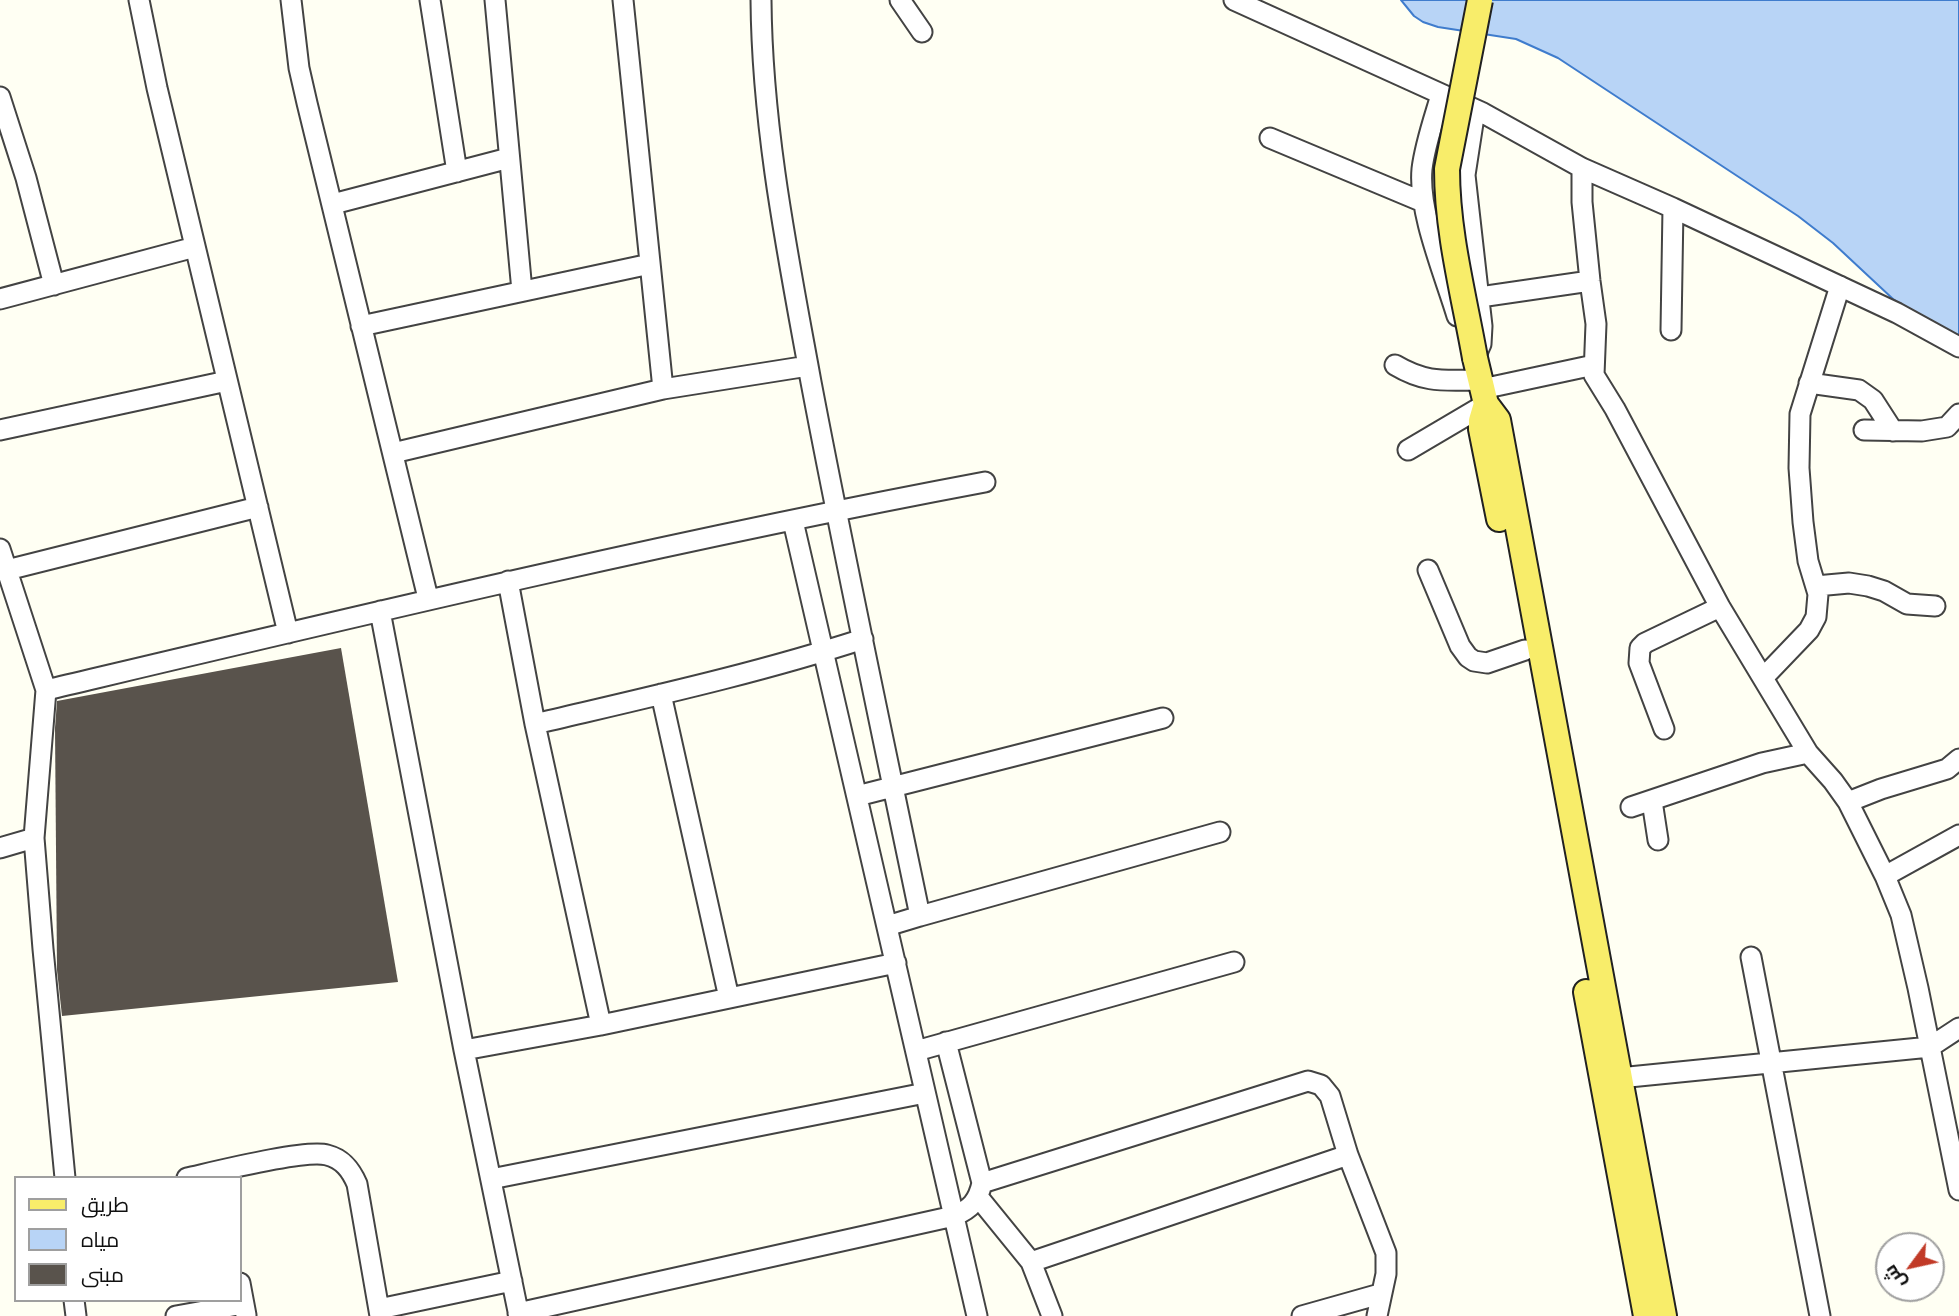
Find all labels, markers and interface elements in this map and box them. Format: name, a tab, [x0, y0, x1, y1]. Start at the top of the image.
legend	[14, 1176, 242, 1302]
text: طريق	[81, 1191, 129, 1218]
text: مياه	[81, 1226, 119, 1253]
north arrow	[1875, 1232, 1945, 1302]
text: مبنى	[81, 1261, 124, 1288]
text: ش	[1877, 1261, 1911, 1294]

